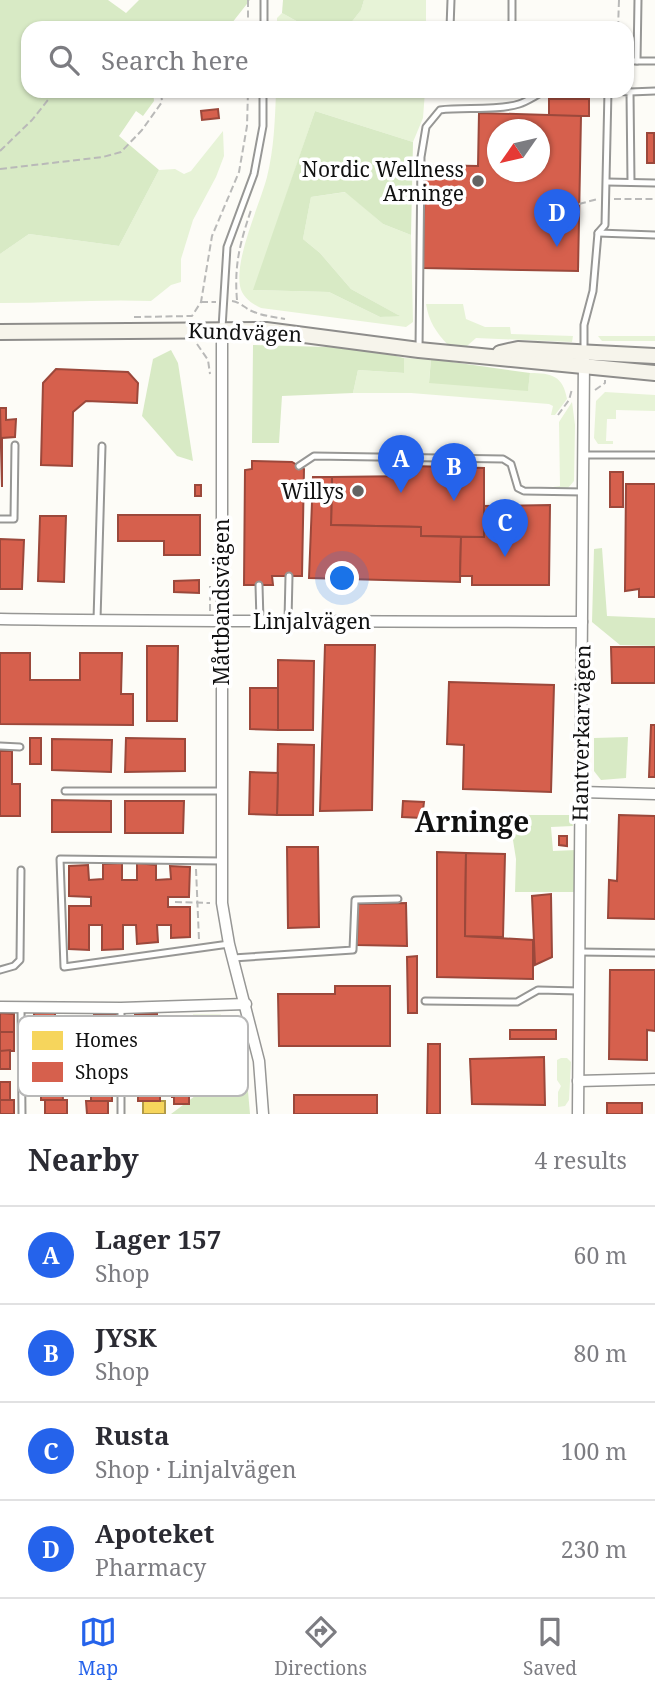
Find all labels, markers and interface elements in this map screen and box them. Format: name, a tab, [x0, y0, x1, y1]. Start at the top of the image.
search box	[21, 21, 634, 98]
icon: search	[45, 41, 83, 79]
text: Search here	[101, 42, 249, 78]
north arrow	[487, 119, 550, 182]
place label: Nordic Wellness Arninge	[302, 155, 464, 207]
marker: Nordic Wellness Arninge	[470, 173, 486, 189]
pin: D	[534, 189, 580, 247]
street label: Kundvägen	[187, 316, 303, 348]
pin: A	[378, 435, 424, 493]
pin: B	[431, 443, 477, 501]
place label: Willys	[281, 477, 344, 505]
marker: Willys	[350, 483, 366, 499]
pin: C	[482, 499, 528, 557]
street label: Måttbandsvägen	[207, 519, 235, 686]
your location	[325, 561, 359, 595]
street label: Linjalvägen	[253, 607, 371, 635]
street label: Hantverkarvägen	[565, 644, 597, 822]
district label: Arninge	[415, 802, 529, 840]
legend	[18, 1016, 248, 1096]
text: Homes	[75, 1027, 138, 1053]
text: Shops	[75, 1059, 129, 1085]
text: Nearby	[28, 1139, 139, 1180]
text: 4 results	[534, 1144, 627, 1176]
text: Lager 157	[95, 1221, 221, 1257]
text: A	[42, 1239, 60, 1271]
text: 60 m	[574, 1239, 627, 1271]
text: Shop	[95, 1257, 150, 1289]
text: JYSK	[95, 1319, 157, 1355]
text: B	[43, 1337, 59, 1369]
text: 80 m	[574, 1337, 627, 1369]
text: Shop	[95, 1355, 150, 1387]
text: Rusta	[95, 1417, 170, 1453]
text: C	[43, 1435, 59, 1467]
text: 100 m	[561, 1435, 627, 1467]
text: Shop · Linjalvägen	[95, 1453, 297, 1485]
text: Apoteket	[95, 1515, 214, 1551]
text: D	[42, 1533, 60, 1565]
text: 230 m	[561, 1533, 627, 1565]
text: Pharmacy	[95, 1551, 206, 1583]
tab: Map	[78, 1613, 118, 1681]
tab: Directions	[274, 1613, 367, 1681]
tab: Saved	[523, 1613, 577, 1681]

